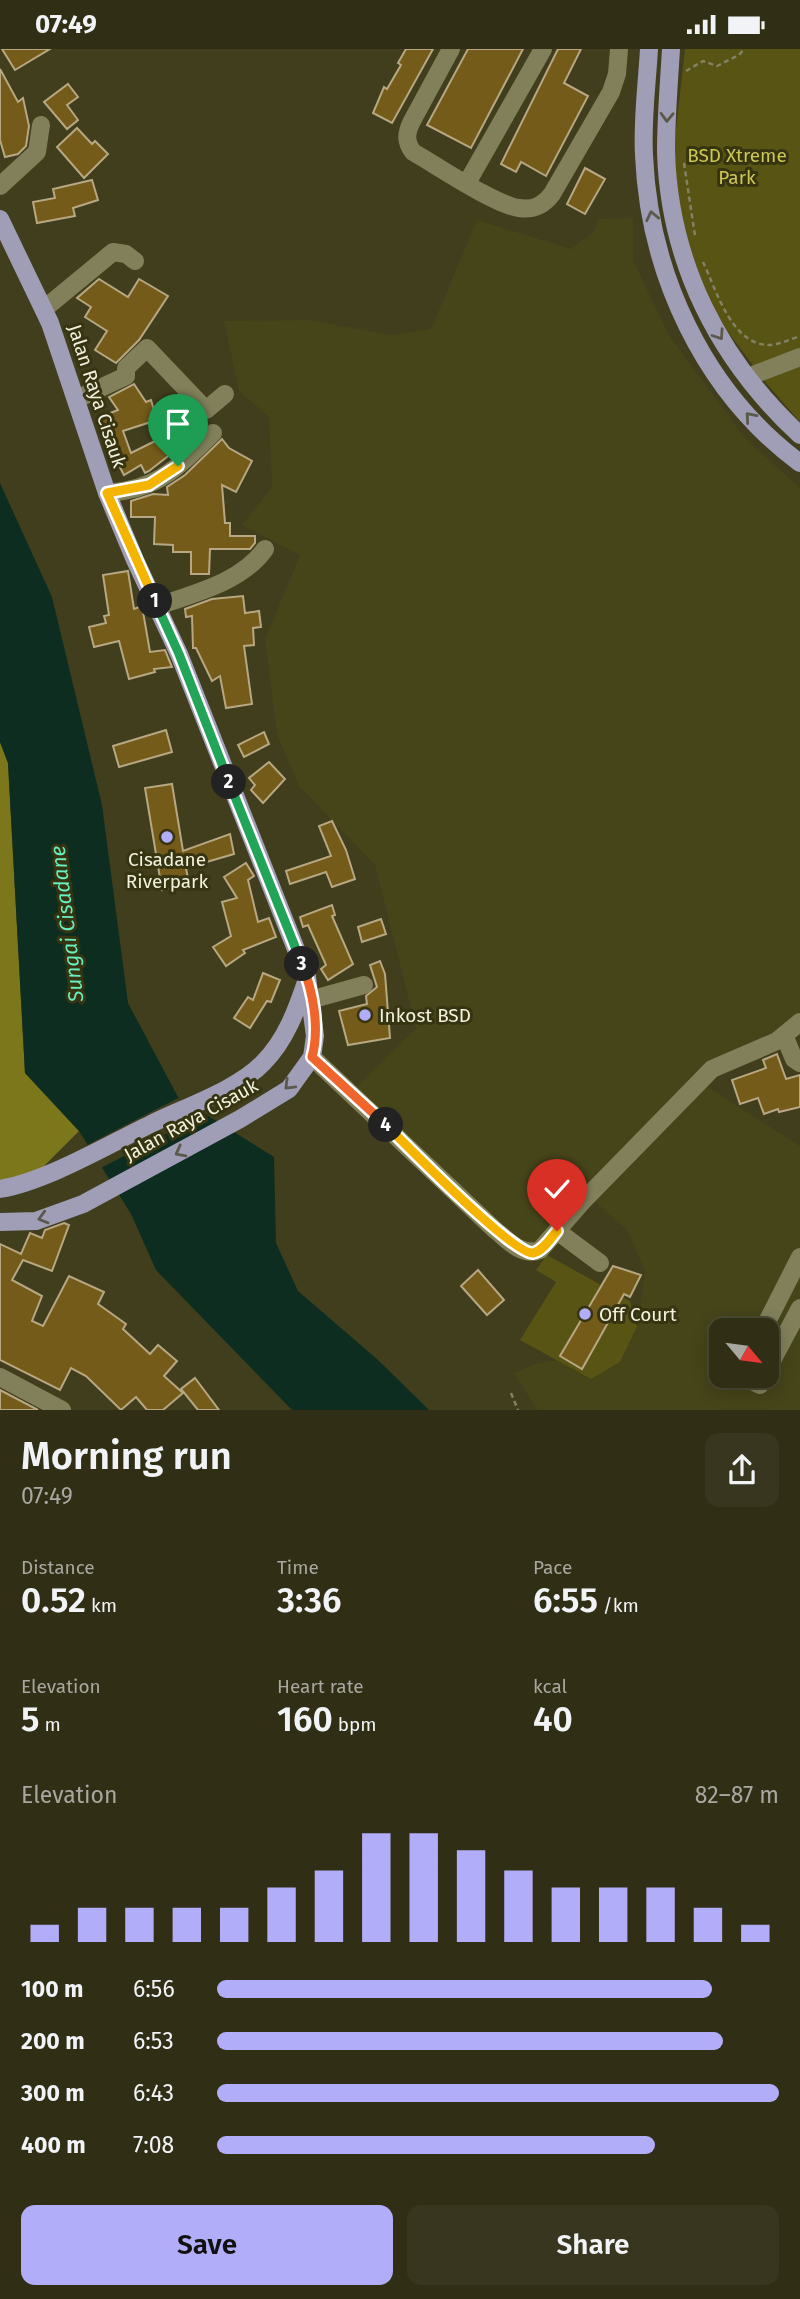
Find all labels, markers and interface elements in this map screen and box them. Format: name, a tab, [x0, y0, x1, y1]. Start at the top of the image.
text: 07:49	[35, 9, 97, 40]
one-way arrow	[660, 112, 675, 123]
park label: BSD Xtreme Park	[687, 144, 787, 189]
one-way arrow	[645, 210, 660, 222]
street label: Jalan Raya Cisauk	[63, 321, 131, 471]
one-way arrow	[710, 327, 723, 340]
pin	[148, 394, 208, 466]
icon: arrive	[159, 405, 197, 443]
one-way arrow	[746, 412, 758, 425]
pin: 1	[138, 583, 172, 619]
text: 1	[150, 589, 159, 612]
pin: 2	[212, 765, 246, 799]
text: 2	[224, 770, 233, 793]
marker: Cisadane Riverpark	[159, 829, 175, 845]
water label: Sungai Cisadane	[44, 844, 90, 1005]
place label: Cisadane Riverpark	[126, 848, 208, 893]
pin: 3	[284, 947, 320, 981]
text: 3	[297, 952, 306, 975]
place label: Inkost BSD	[379, 1004, 471, 1027]
marker: Inkost BSD	[357, 1007, 373, 1023]
street label: Jalan Raya Cisauk	[120, 1074, 262, 1166]
one-way arrow	[285, 1077, 298, 1090]
pin: 4	[368, 1107, 404, 1143]
text: 4	[380, 1113, 391, 1136]
one-way arrow	[175, 1143, 187, 1157]
pin	[527, 1159, 587, 1231]
icon: check	[538, 1170, 576, 1208]
one-way arrow	[37, 1209, 49, 1224]
place label: Off Court	[599, 1303, 677, 1326]
marker: Off Court	[577, 1306, 593, 1322]
north arrow	[709, 1318, 779, 1388]
map controls	[709, 1318, 779, 1388]
text: Morning run	[21, 1433, 232, 1479]
button: share	[705, 1433, 779, 1507]
text: 07:49	[21, 1482, 73, 1510]
text: Distance	[21, 1556, 95, 1579]
text: Time	[277, 1556, 319, 1579]
text: Pace	[533, 1556, 572, 1579]
text: 0.52	[21, 1579, 86, 1621]
text: 3:36	[277, 1579, 341, 1621]
text: 6:55	[533, 1579, 598, 1621]
text: km	[86, 1594, 117, 1617]
text: /km	[598, 1594, 639, 1617]
text: Elevation	[21, 1675, 101, 1698]
text: Heart rate	[277, 1675, 364, 1698]
text: kcal	[533, 1675, 567, 1698]
text: 5	[21, 1698, 39, 1740]
text: 160	[277, 1698, 333, 1740]
text: 40	[533, 1698, 573, 1740]
text: m	[39, 1713, 61, 1736]
text: bpm	[333, 1713, 377, 1736]
text: Elevation	[21, 1781, 117, 1809]
text: 82–87 m	[695, 1781, 779, 1809]
text: 100 m	[21, 1975, 83, 2003]
text: 6:56	[133, 1975, 175, 2003]
text: 200 m	[21, 2027, 85, 2055]
text: 6:53	[133, 2027, 174, 2055]
text: 300 m	[21, 2079, 85, 2107]
text: 6:43	[133, 2079, 174, 2107]
text: 400 m	[21, 2131, 86, 2159]
text: 7:08	[133, 2131, 174, 2159]
button: Save	[21, 2205, 393, 2285]
button: Share	[407, 2205, 779, 2285]

